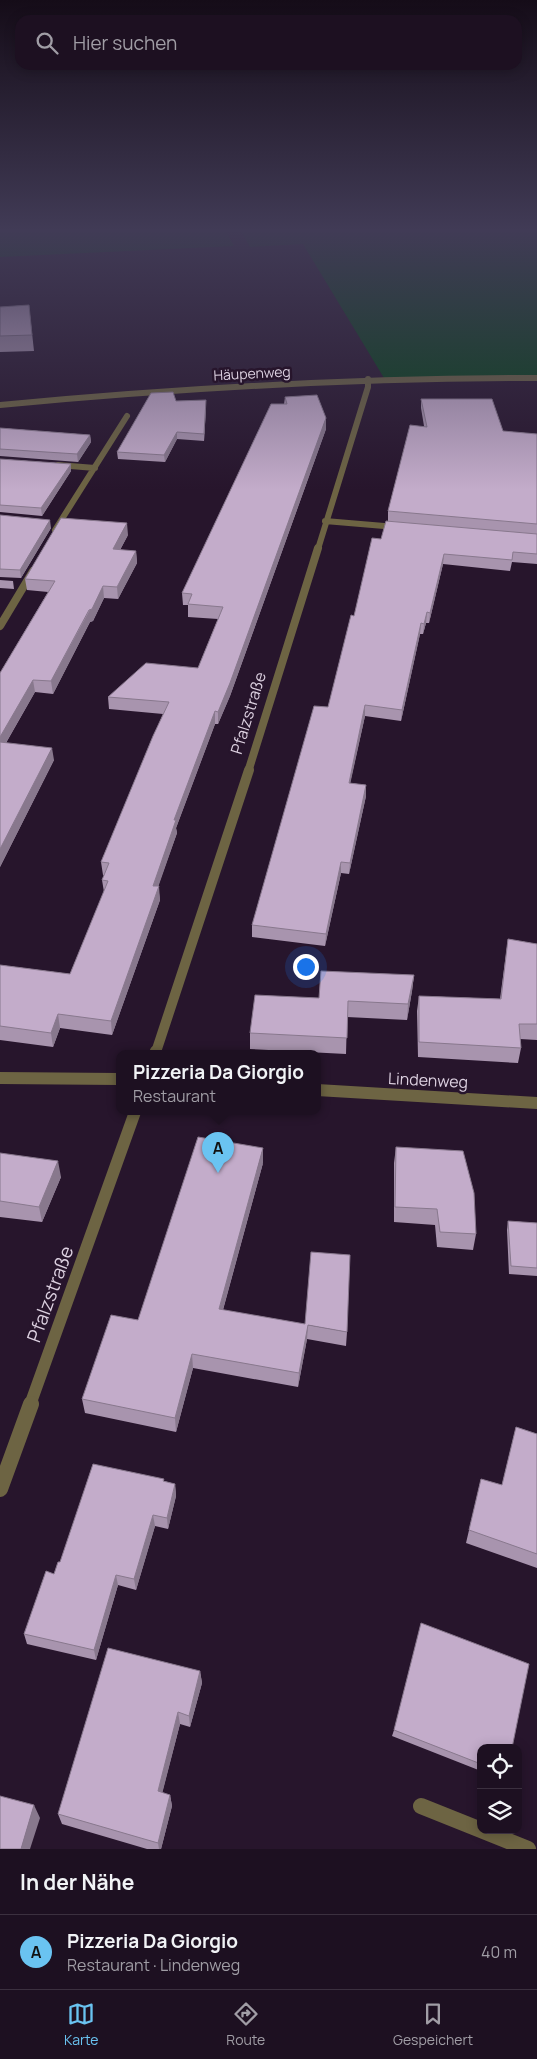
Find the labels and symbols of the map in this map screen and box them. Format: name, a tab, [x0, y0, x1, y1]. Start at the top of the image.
street label: Häupenweg	[213, 361, 291, 385]
street label: Pfalzstraße	[225, 669, 271, 757]
your location	[293, 954, 319, 980]
street label: Lindenweg	[387, 1067, 469, 1093]
pin: A	[202, 1132, 234, 1173]
street label: Pfalzstraße	[21, 1242, 79, 1346]

